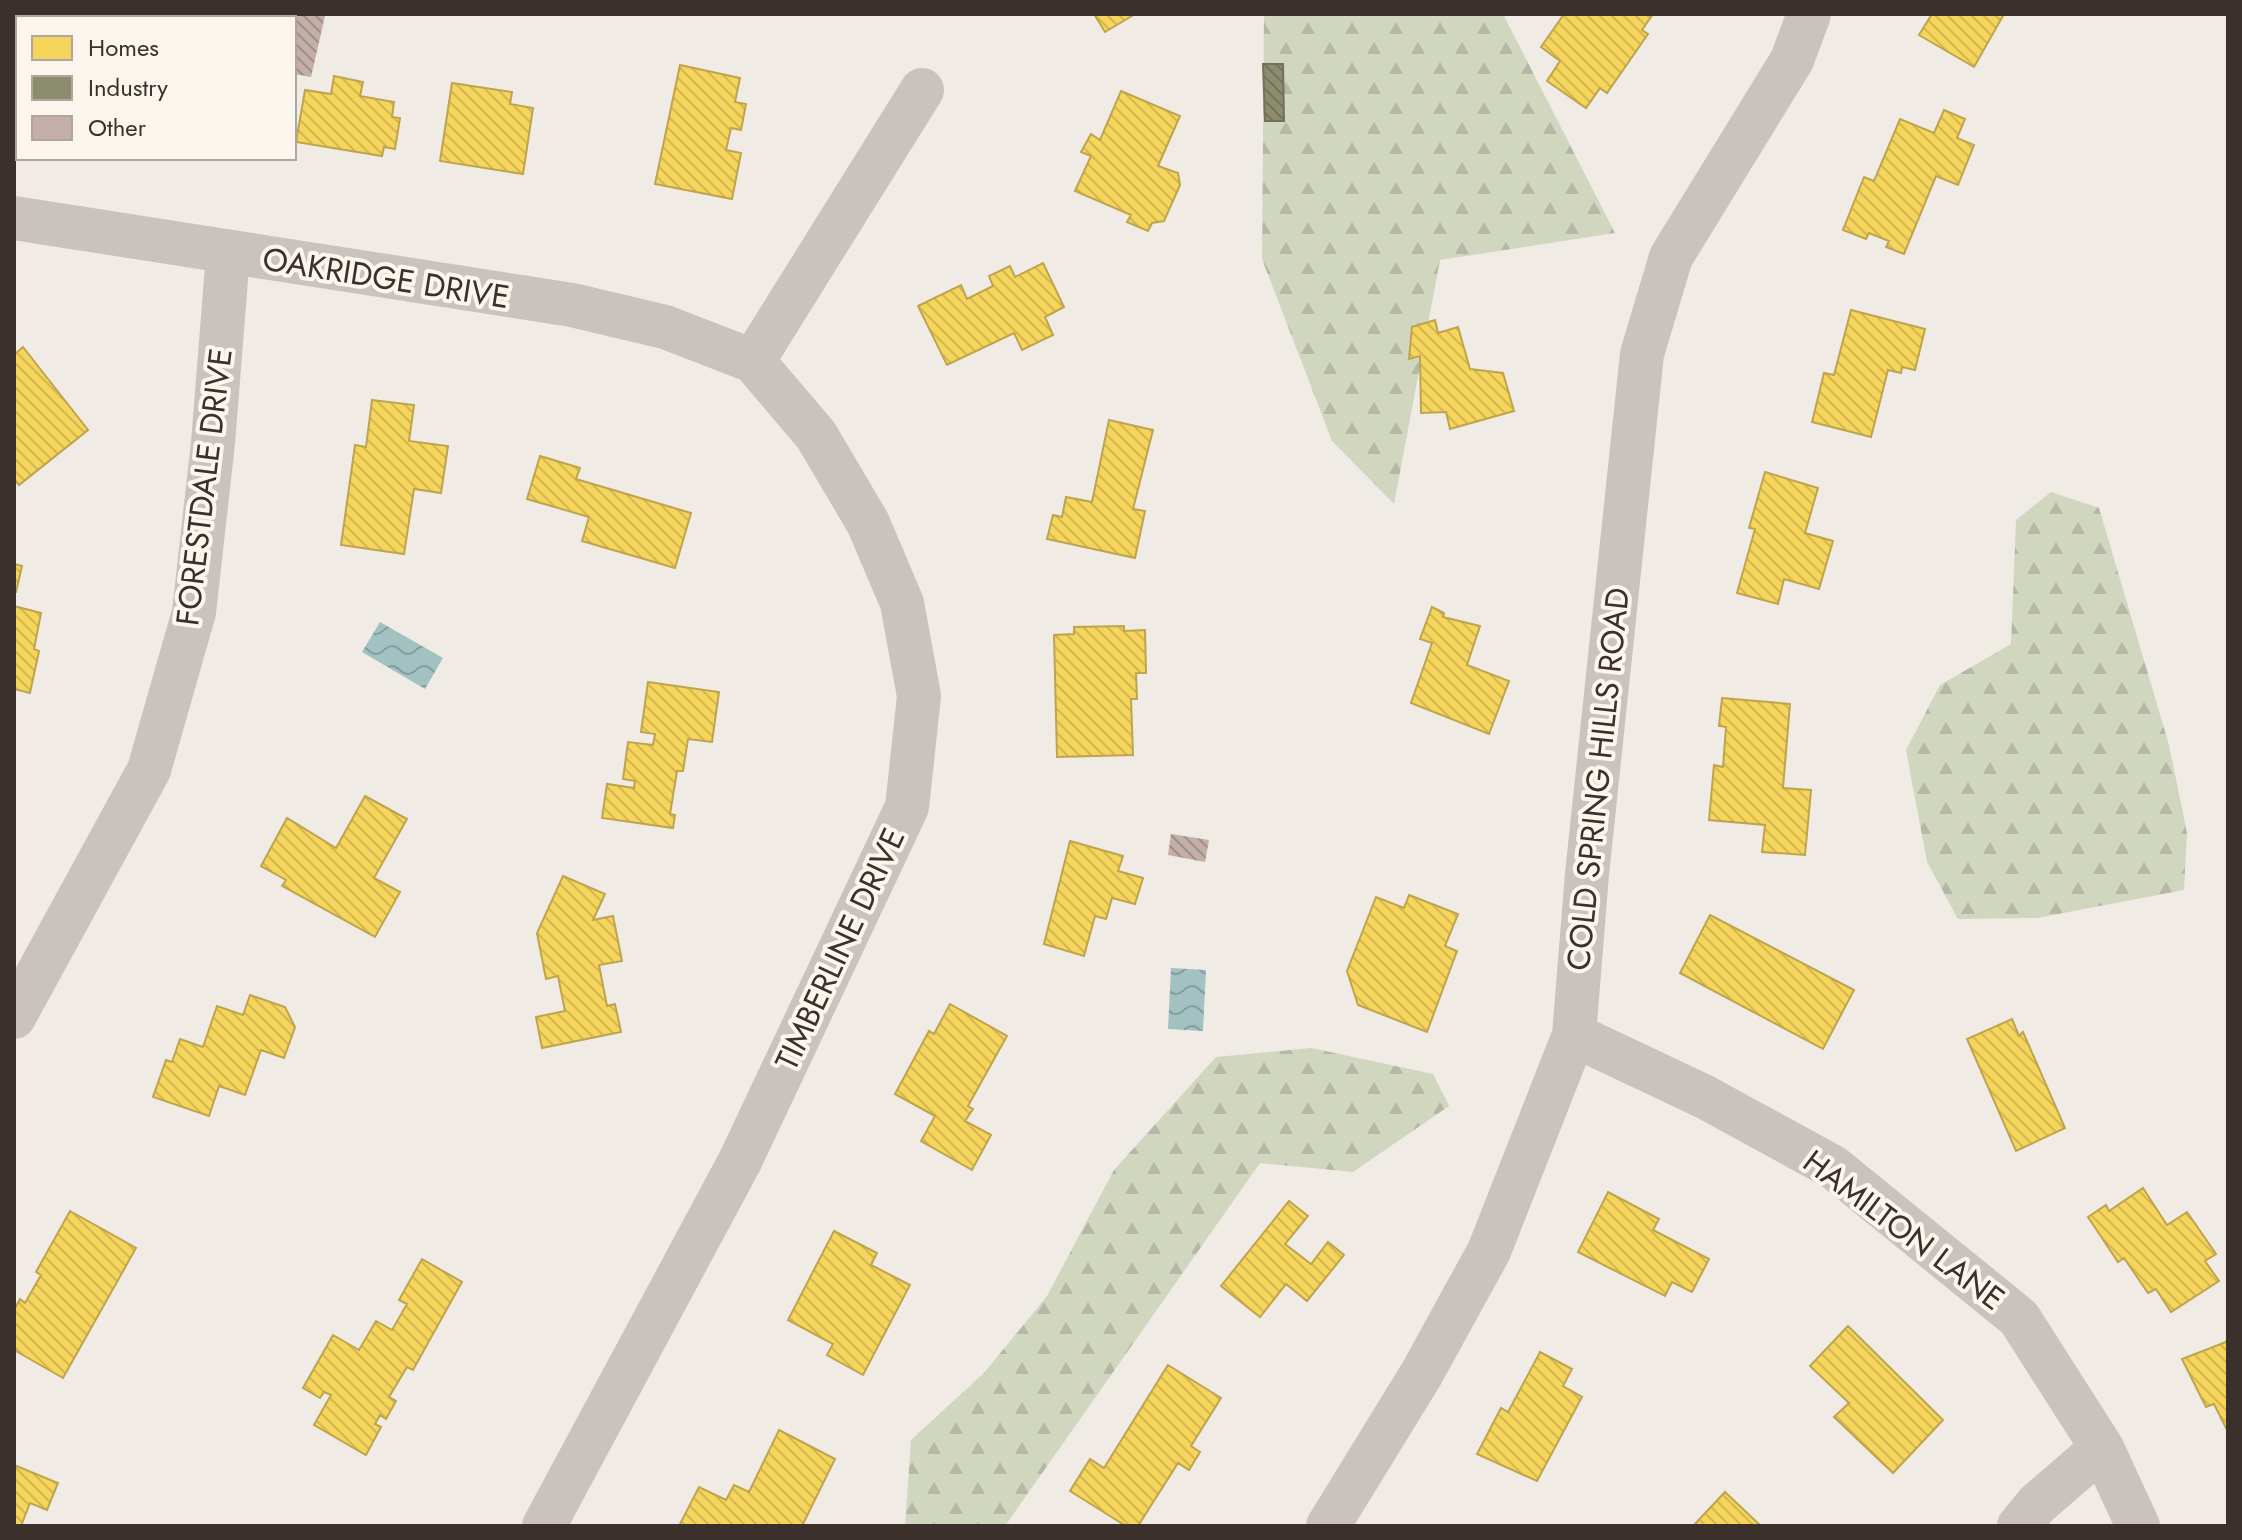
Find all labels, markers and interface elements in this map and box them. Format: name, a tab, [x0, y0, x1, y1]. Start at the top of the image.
legend	[16, 16, 296, 160]
text: Homes	[88, 30, 159, 65]
text: Industry	[88, 70, 168, 105]
text: Other	[88, 110, 147, 145]
street label: OAKRIDGE DRIVE	[259, 236, 513, 320]
street label: FORESTDALE DRIVE	[164, 346, 244, 628]
street label: COLD SPRING HILLS ROAD	[1555, 585, 1641, 973]
street label: TIMBERLINE DRIVE	[764, 820, 916, 1078]
street label: HAMILTON LANE	[1794, 1139, 2014, 1321]

